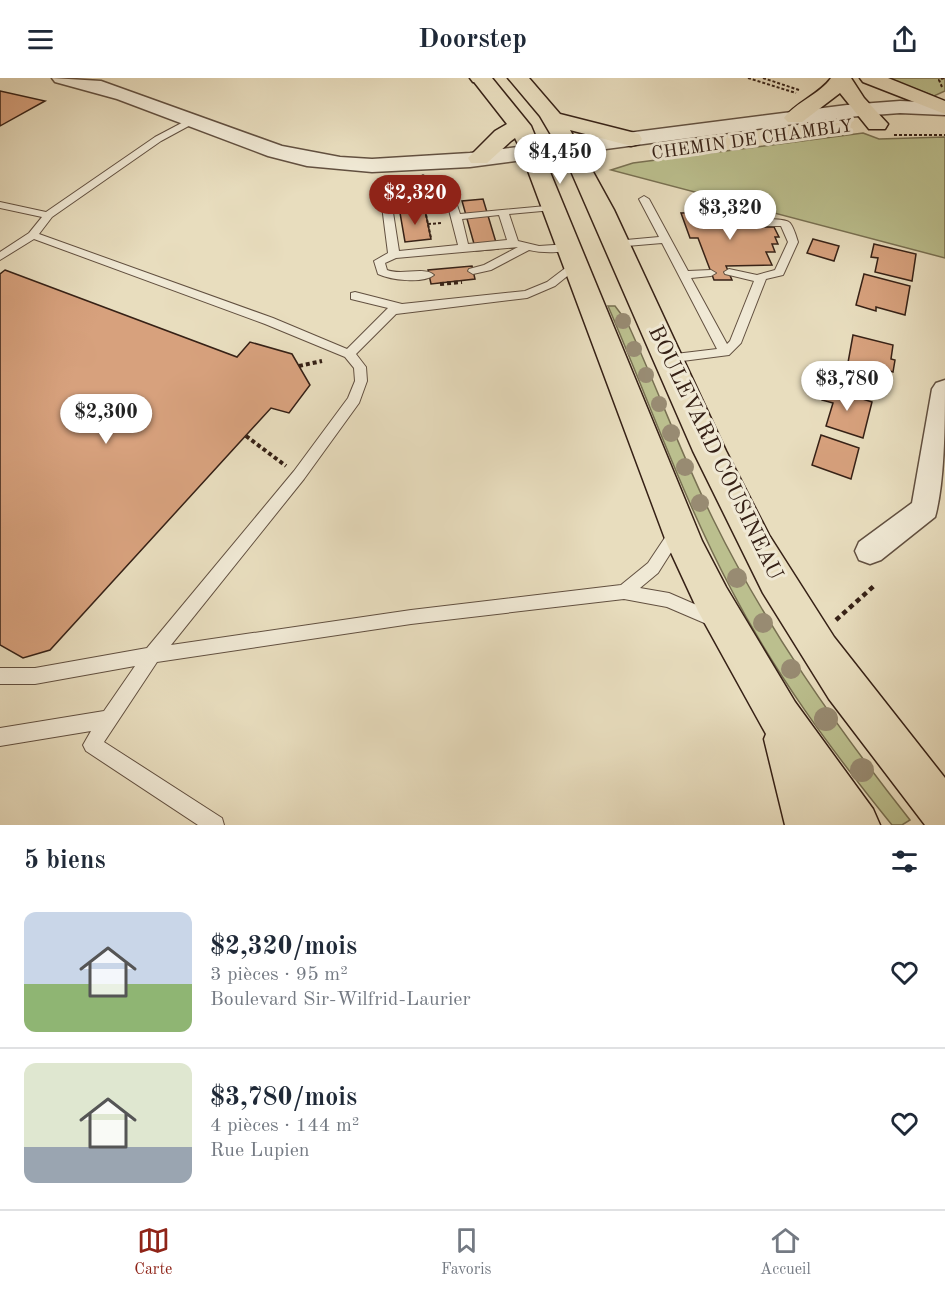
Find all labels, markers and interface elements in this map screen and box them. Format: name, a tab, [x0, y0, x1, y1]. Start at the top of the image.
icon: menu	[24, 23, 57, 56]
icon: share	[888, 23, 921, 56]
text: Doorstep	[418, 26, 527, 53]
street label: CHEMIN DE CHAMBLY	[650, 117, 854, 163]
pin: $4,450	[511, 134, 609, 185]
text: $4,450	[528, 143, 592, 163]
pin: $2,320	[366, 175, 464, 226]
text: $2,320	[383, 184, 447, 204]
pin: $3,320	[681, 190, 779, 241]
text: $3,320	[698, 199, 762, 219]
street label: BOULEVARD COUSINEAU	[644, 322, 786, 584]
pin: $3,780	[798, 361, 896, 412]
text: $3,780	[815, 370, 879, 390]
pin: $2,300	[57, 394, 155, 445]
text: $2,300	[74, 403, 138, 423]
icon: filters	[888, 845, 921, 878]
text: 5 biens	[24, 848, 106, 874]
text: $2,320/mois	[210, 934, 357, 960]
icon: home	[72, 936, 144, 1008]
icon: heart	[888, 956, 921, 989]
text: 3 pièces · 95 m²	[210, 965, 348, 985]
text: Boulevard Sir-Wilfrid-Laurier	[210, 990, 471, 1010]
text: $3,780/mois	[210, 1085, 357, 1111]
icon: home	[72, 1087, 144, 1159]
icon: heart	[888, 1107, 921, 1140]
text: 4 pièces · 144 m²	[210, 1116, 359, 1136]
text: Rue Lupien	[210, 1141, 310, 1161]
tab: Carte	[134, 1224, 172, 1280]
tab: Favoris	[441, 1224, 492, 1280]
tab: Accueil	[760, 1224, 811, 1280]

